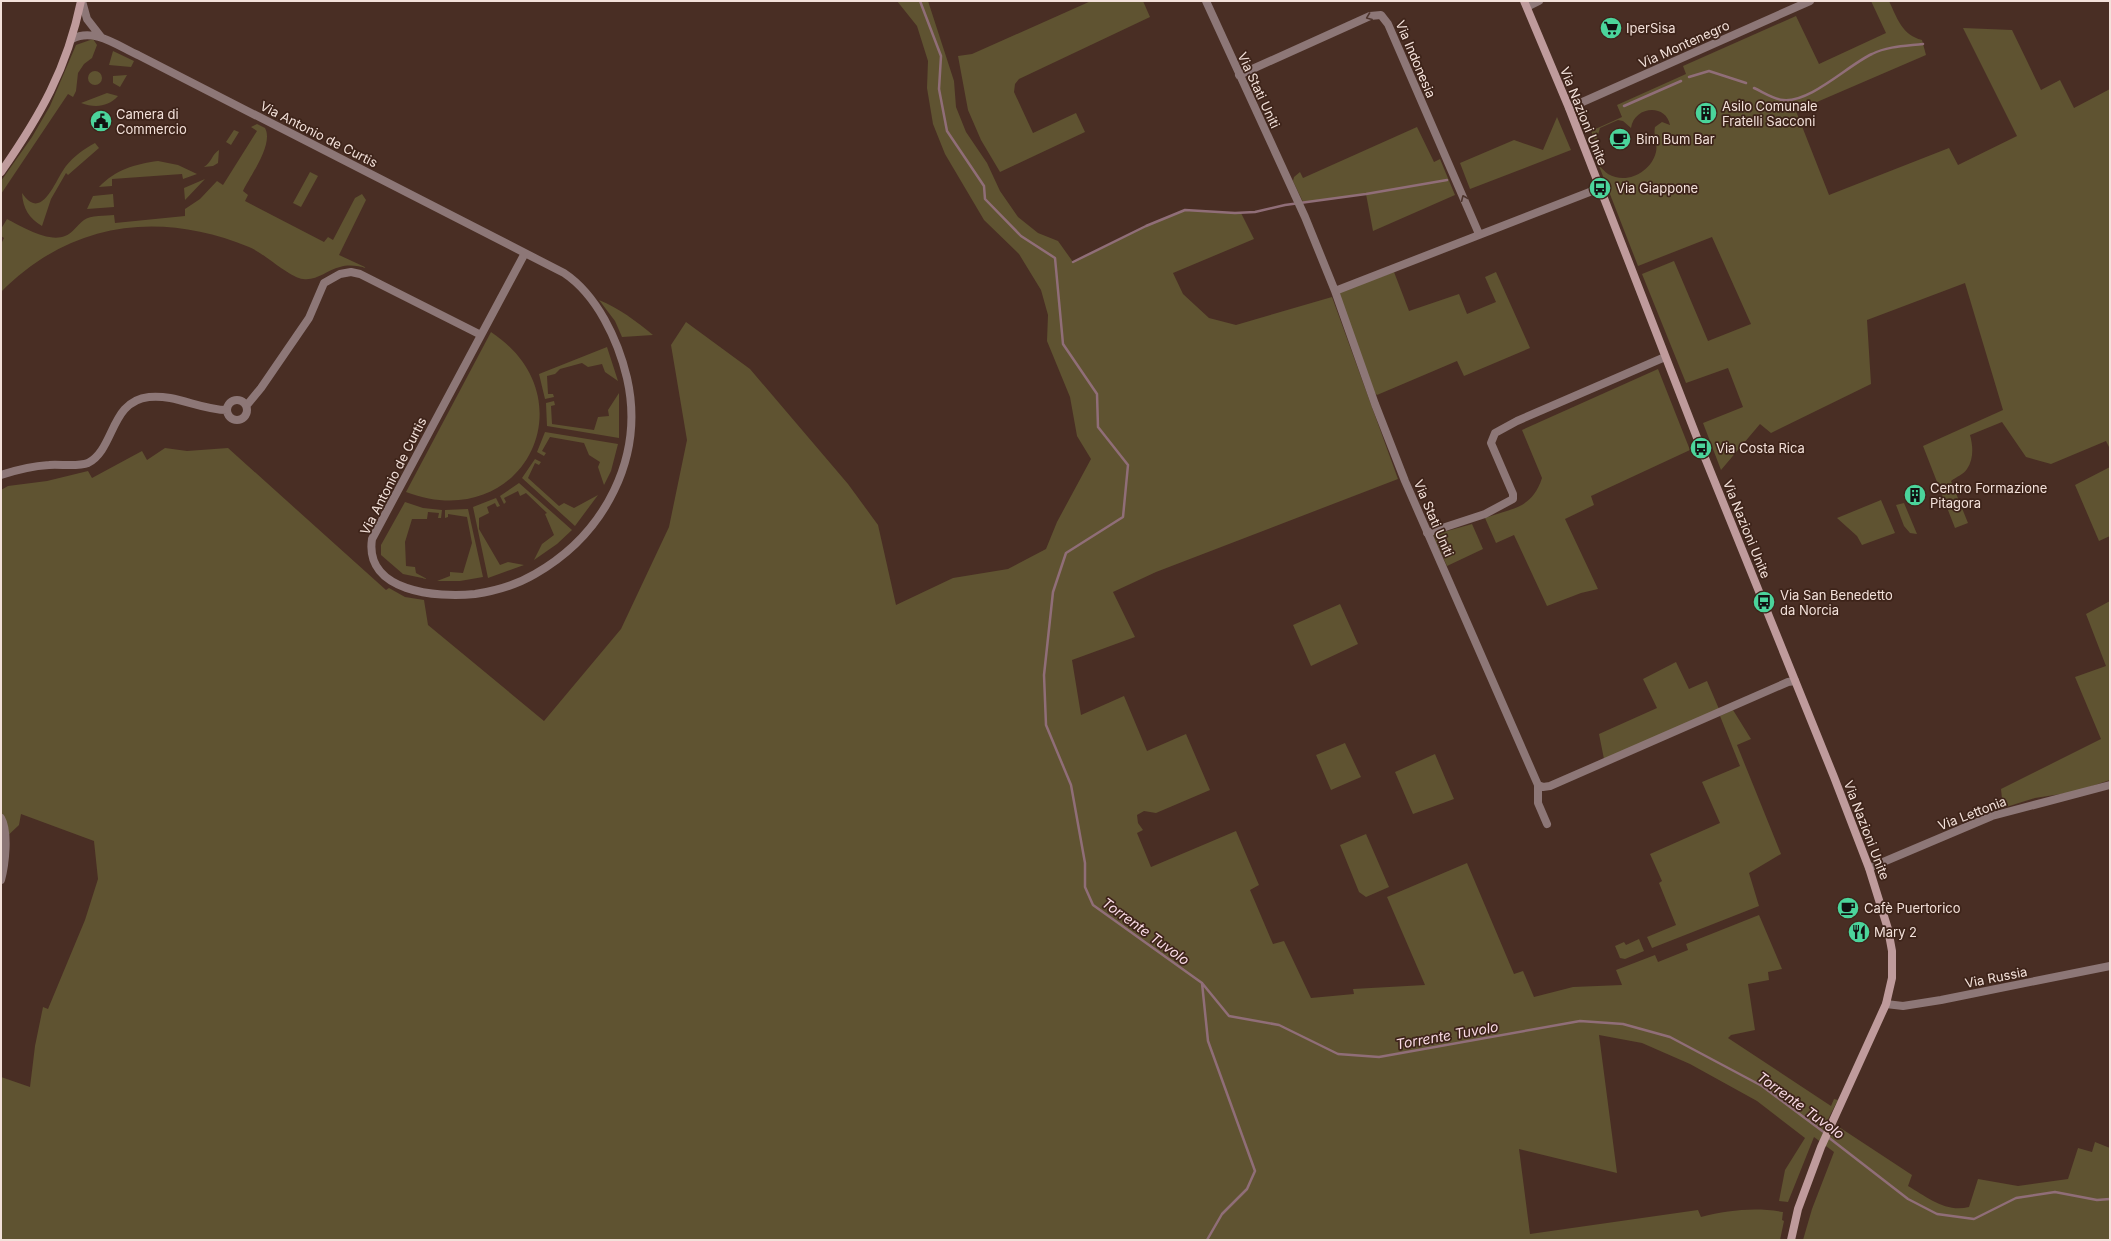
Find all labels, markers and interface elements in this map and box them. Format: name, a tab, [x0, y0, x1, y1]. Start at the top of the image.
one-way arrow	[1366, 13, 1373, 21]
supermarket icon: IperSisa	[1598, 15, 1624, 41]
street label: Via Montenegro	[1636, 17, 1732, 71]
street label: Via Indonesia	[1393, 18, 1439, 100]
place label: IperSisa	[1626, 20, 1676, 36]
street label: Via Stati Uniti	[1234, 49, 1284, 131]
street label: Via Nazioni Unite	[1557, 64, 1611, 168]
street label: Via Antonio de Curtis	[258, 97, 381, 171]
place label: Asilo Comunale Fratelli Sacconi	[1722, 98, 1818, 129]
building icon: Asilo Comunale Fratelli Sacconi	[1693, 100, 1719, 126]
place label: Camera di Commercio	[116, 106, 187, 137]
public building icon: Camera di Commercio	[88, 108, 114, 134]
cafe icon: Bim Bum Bar	[1607, 126, 1633, 152]
place label: Bim Bum Bar	[1636, 131, 1715, 147]
bus stop icon: Via Giappone	[1587, 175, 1613, 201]
place label: Via Giappone	[1616, 180, 1698, 196]
one-way arrow	[1461, 195, 1469, 202]
street label: Via Antonio de Curtis	[356, 414, 430, 537]
bus stop icon: Via Costa Rica	[1688, 435, 1714, 461]
place label: Via Costa Rica	[1716, 440, 1805, 456]
street label: Via Stati Uniti	[1411, 477, 1457, 559]
street label: Via Nazioni Unite	[1720, 477, 1774, 581]
place label: Centro Formazione Pitagora	[1930, 480, 2047, 511]
building icon: Centro Formazione Pitagora	[1902, 482, 1928, 508]
place label: Via San Benedetto da Norcia	[1780, 587, 1893, 618]
bus stop icon: Via San Benedetto da Norcia	[1751, 589, 1777, 615]
street label: Via Nazioni Unite	[1841, 778, 1893, 882]
street label: Via Lettonia	[1936, 793, 2008, 833]
water label: Torrente Tuvolo	[1099, 894, 1193, 968]
cafe icon: Cafè Puertorico	[1835, 895, 1861, 921]
place label: Cafè Puertorico	[1864, 900, 1961, 916]
restaurant icon: Mary 2	[1846, 919, 1872, 945]
place label: Mary 2	[1874, 924, 1917, 940]
street label: Via Russia	[1963, 963, 2029, 991]
water label: Torrente Tuvolo	[1394, 1018, 1500, 1052]
water label: Torrente Tuvolo	[1754, 1068, 1848, 1142]

